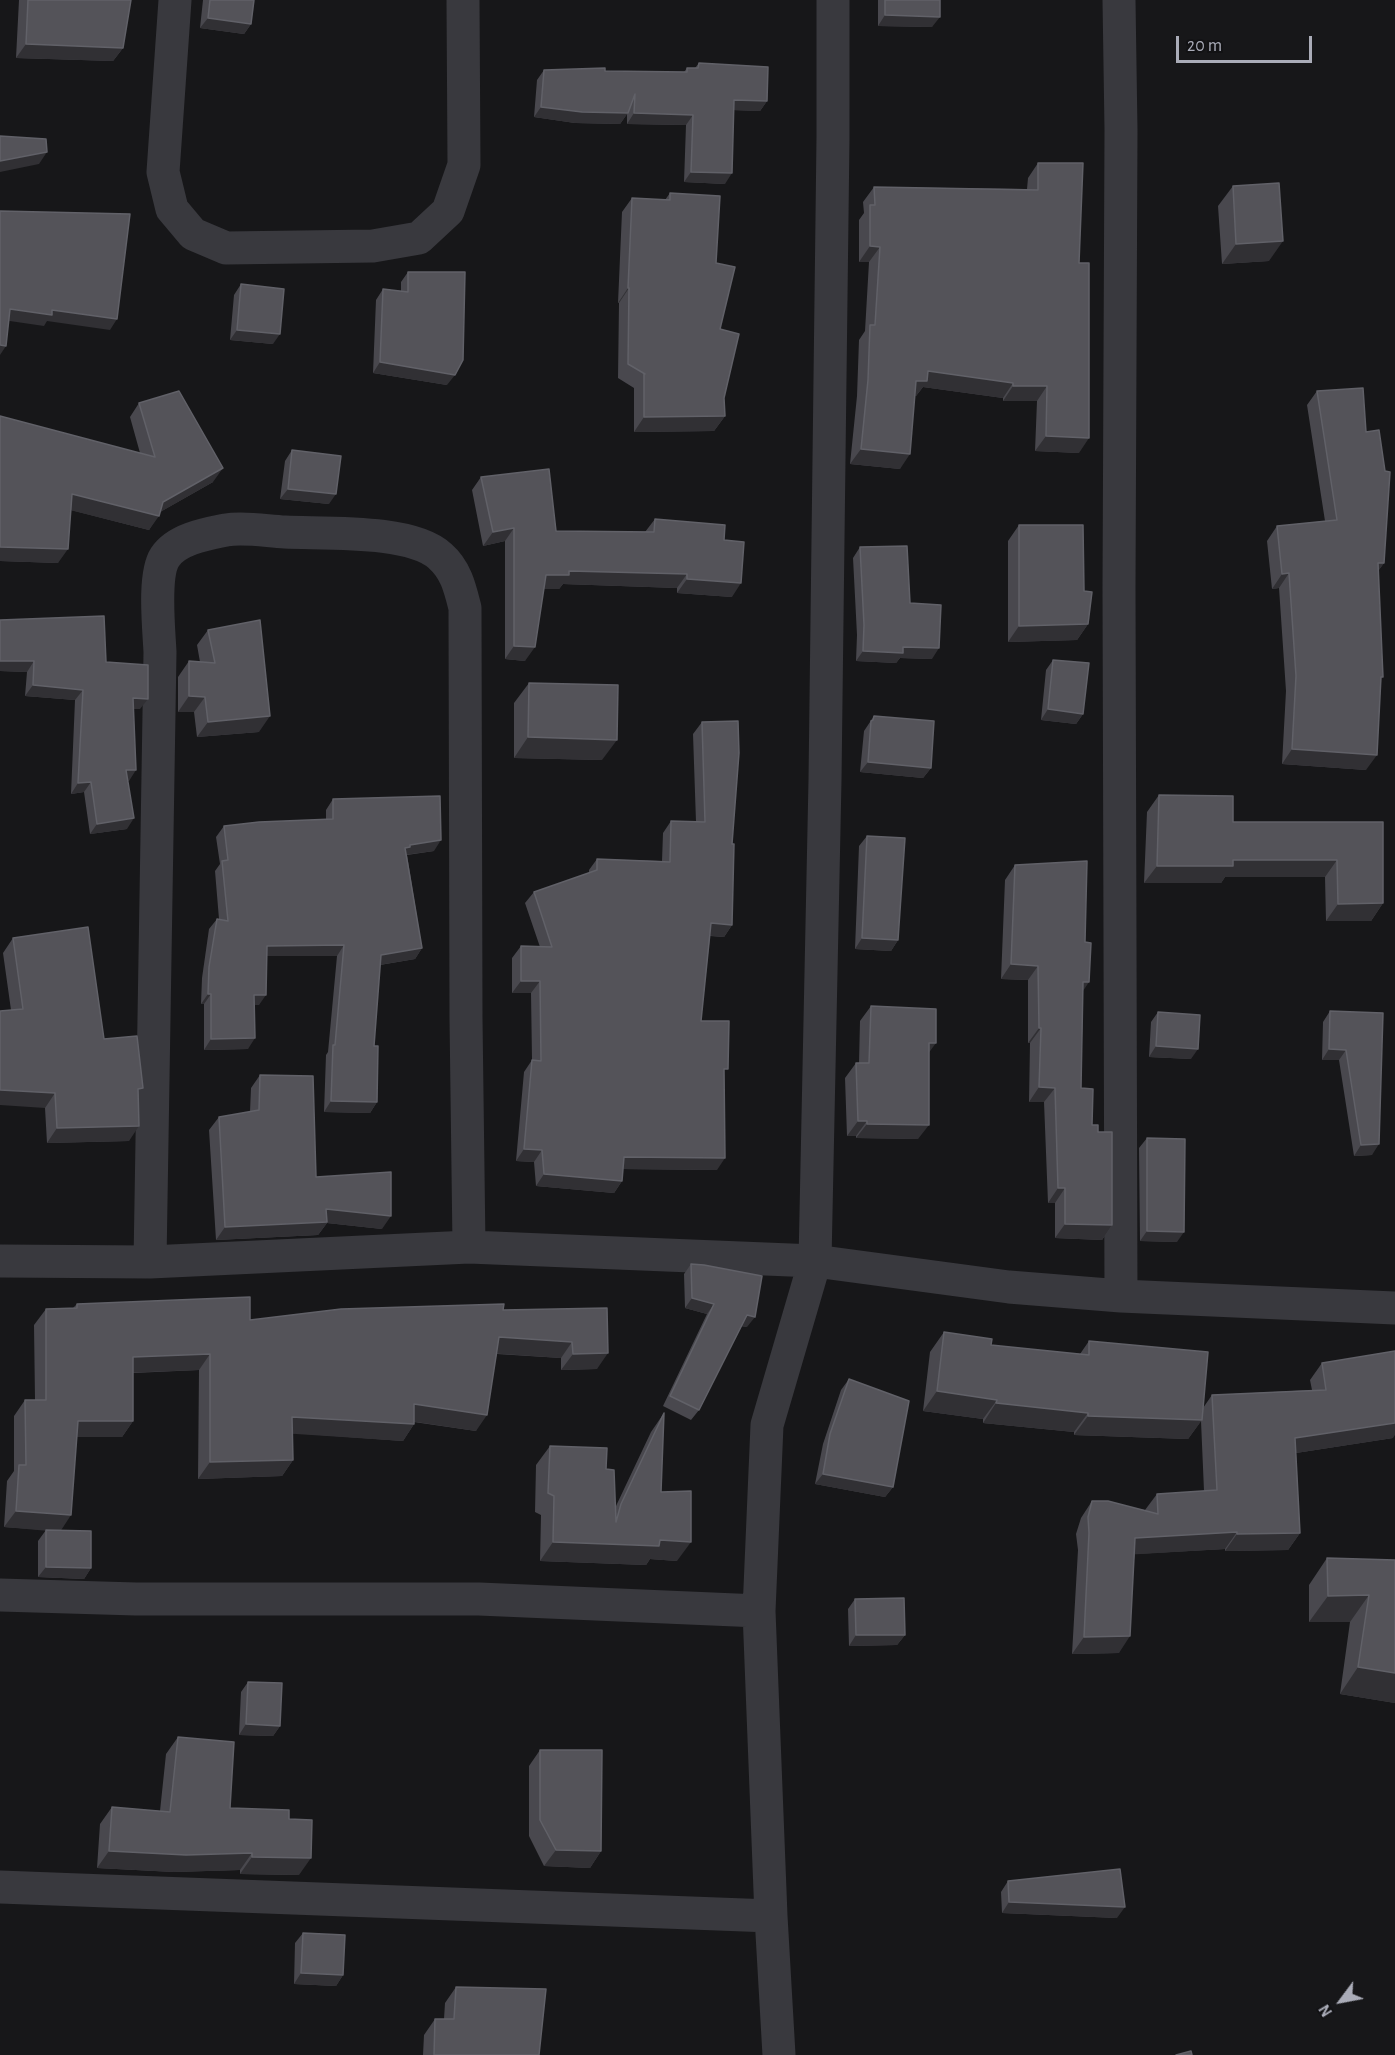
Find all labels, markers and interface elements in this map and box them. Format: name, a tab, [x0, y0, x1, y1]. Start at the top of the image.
scale bar	[1179, 24, 1316, 62]
text: 20 m	[1187, 37, 1222, 55]
north arrow	[1311, 1971, 1371, 2031]
text: N	[1316, 2002, 1335, 2019]

